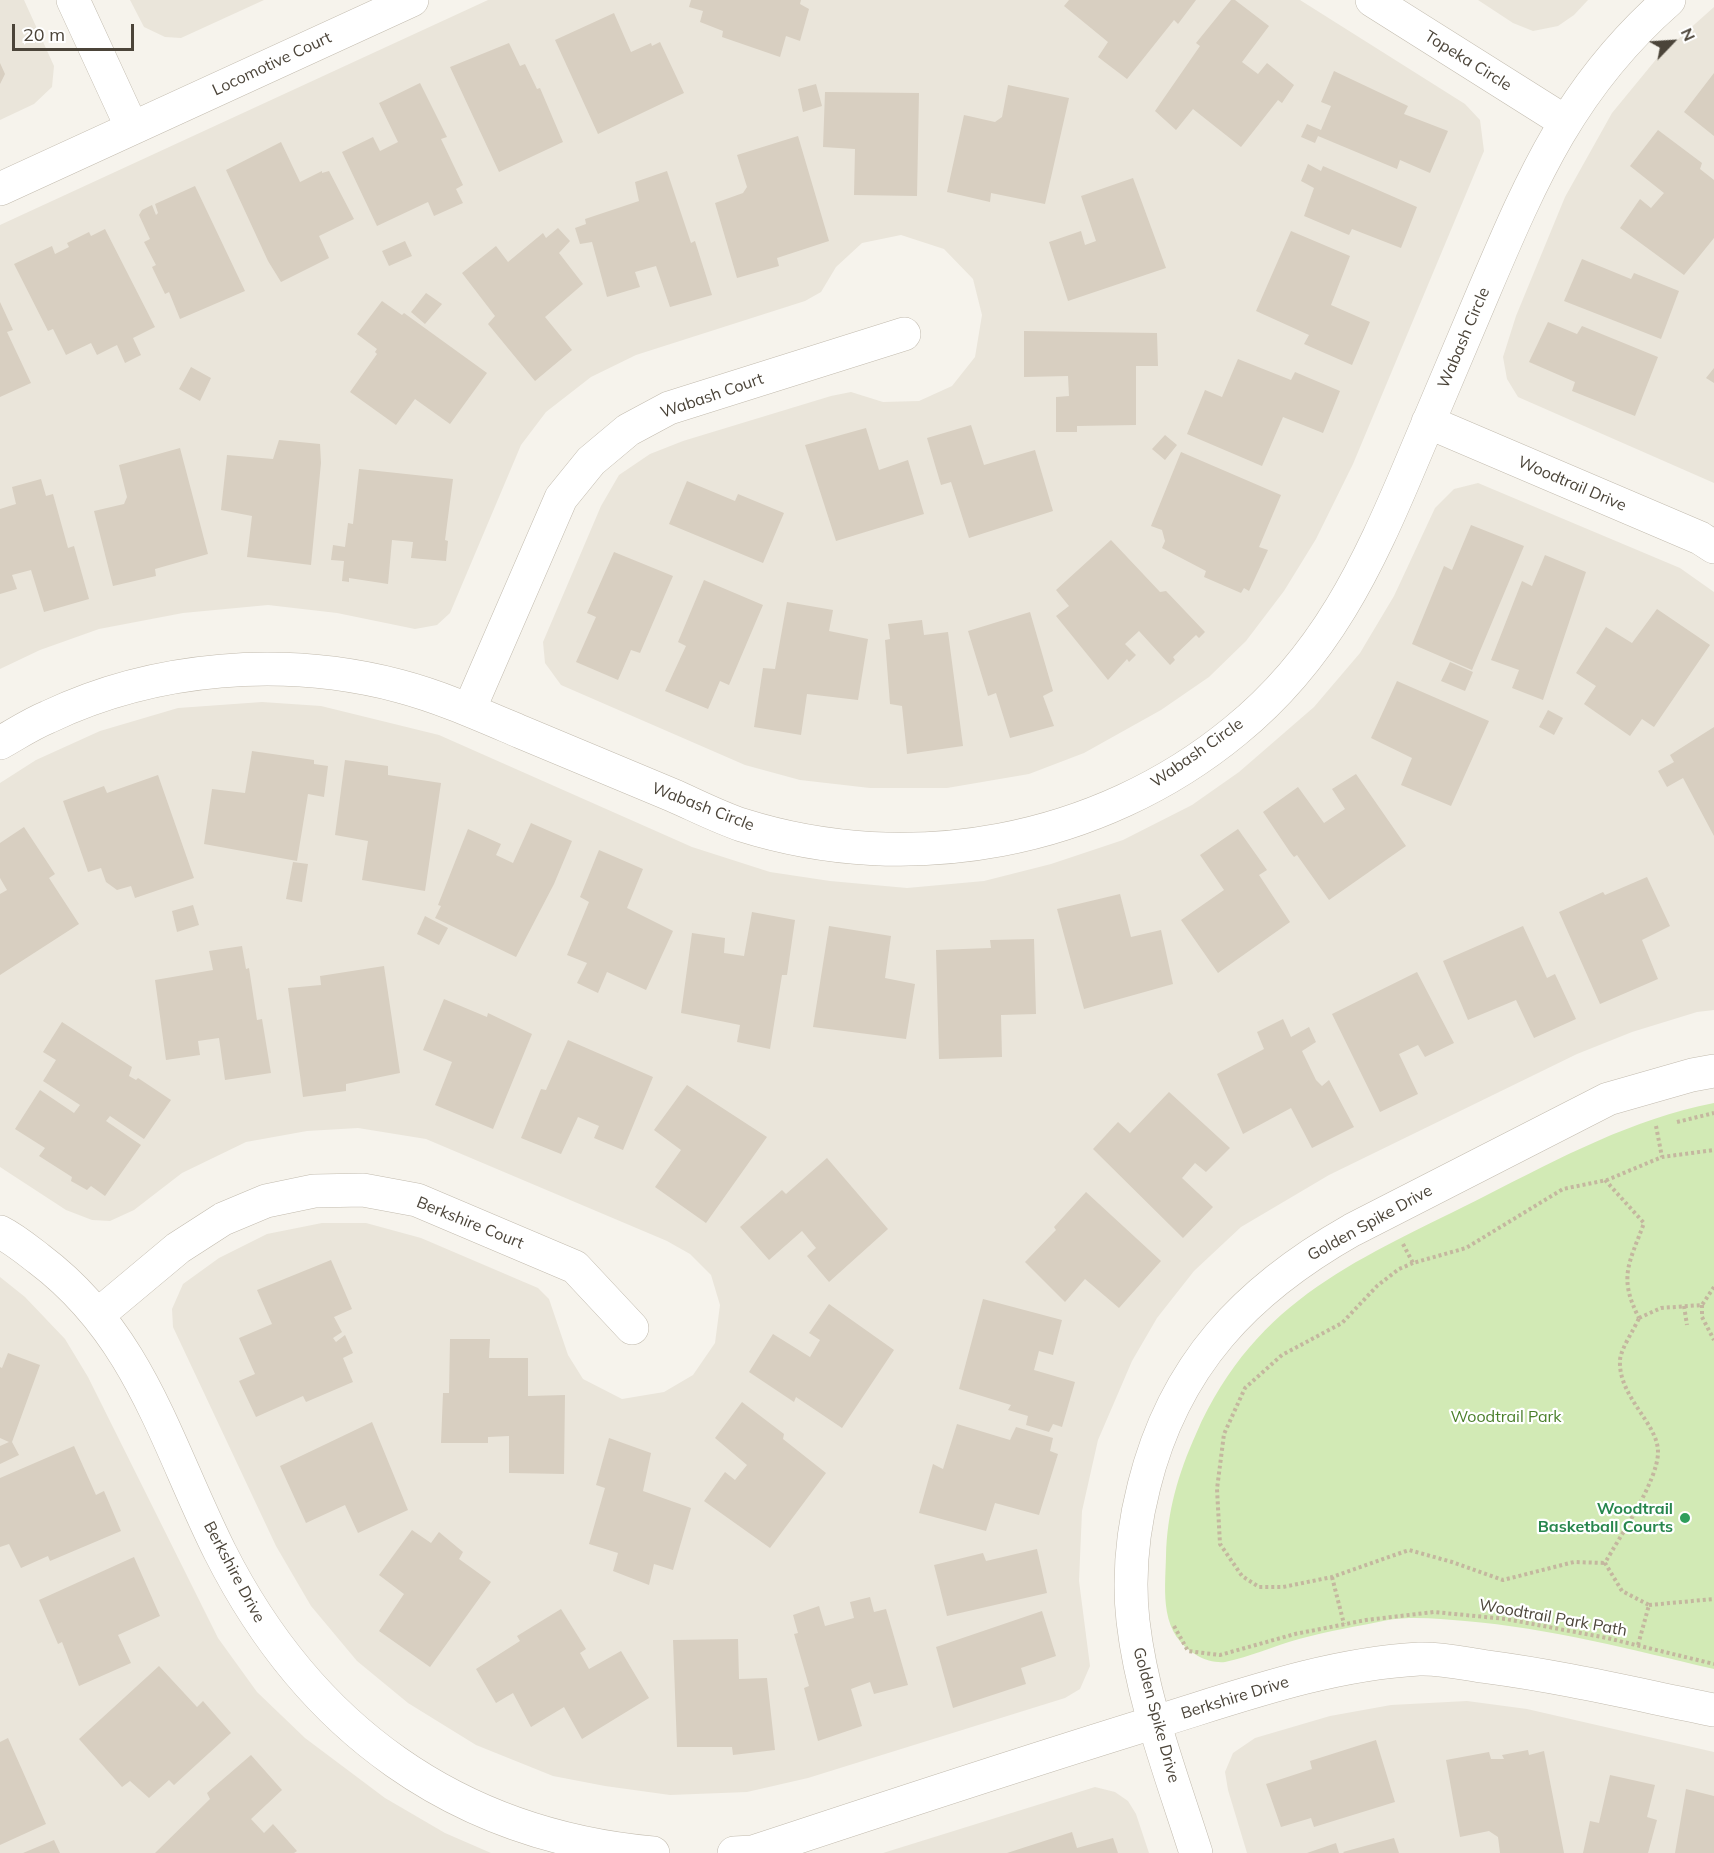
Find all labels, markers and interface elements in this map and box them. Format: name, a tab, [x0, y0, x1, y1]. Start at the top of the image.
scale bar	[15, 12, 136, 50]
north arrow	[1642, 12, 1702, 72]
text: 20 m	[23, 23, 65, 46]
text: N	[1677, 25, 1700, 44]
street label: Topeka Circle	[1421, 27, 1515, 95]
street label: Locomotive Court	[209, 28, 335, 100]
street label: Wabash Circle	[1434, 285, 1494, 391]
street label: Wabash Court	[658, 369, 766, 423]
street label: Woodtrail Drive	[1515, 452, 1629, 516]
street label: Wabash Circle	[1147, 714, 1247, 792]
street label: Wabash Circle	[649, 779, 757, 835]
street label: Golden Spike Drive	[1304, 1181, 1436, 1265]
street label: Berkshire Court	[414, 1193, 526, 1253]
park label: Woodtrail Park	[1450, 1407, 1562, 1427]
place label: Woodtrail Basketball Courts	[1538, 1499, 1673, 1537]
marker: Woodtrail Basketball Courts	[1678, 1511, 1692, 1525]
street label: Berkshire Drive	[199, 1518, 269, 1626]
street label: Woodtrail Park Path	[1478, 1596, 1628, 1640]
street label: Golden Spike Drive	[1129, 1645, 1183, 1785]
street label: Berkshire Drive	[1179, 1672, 1291, 1724]

